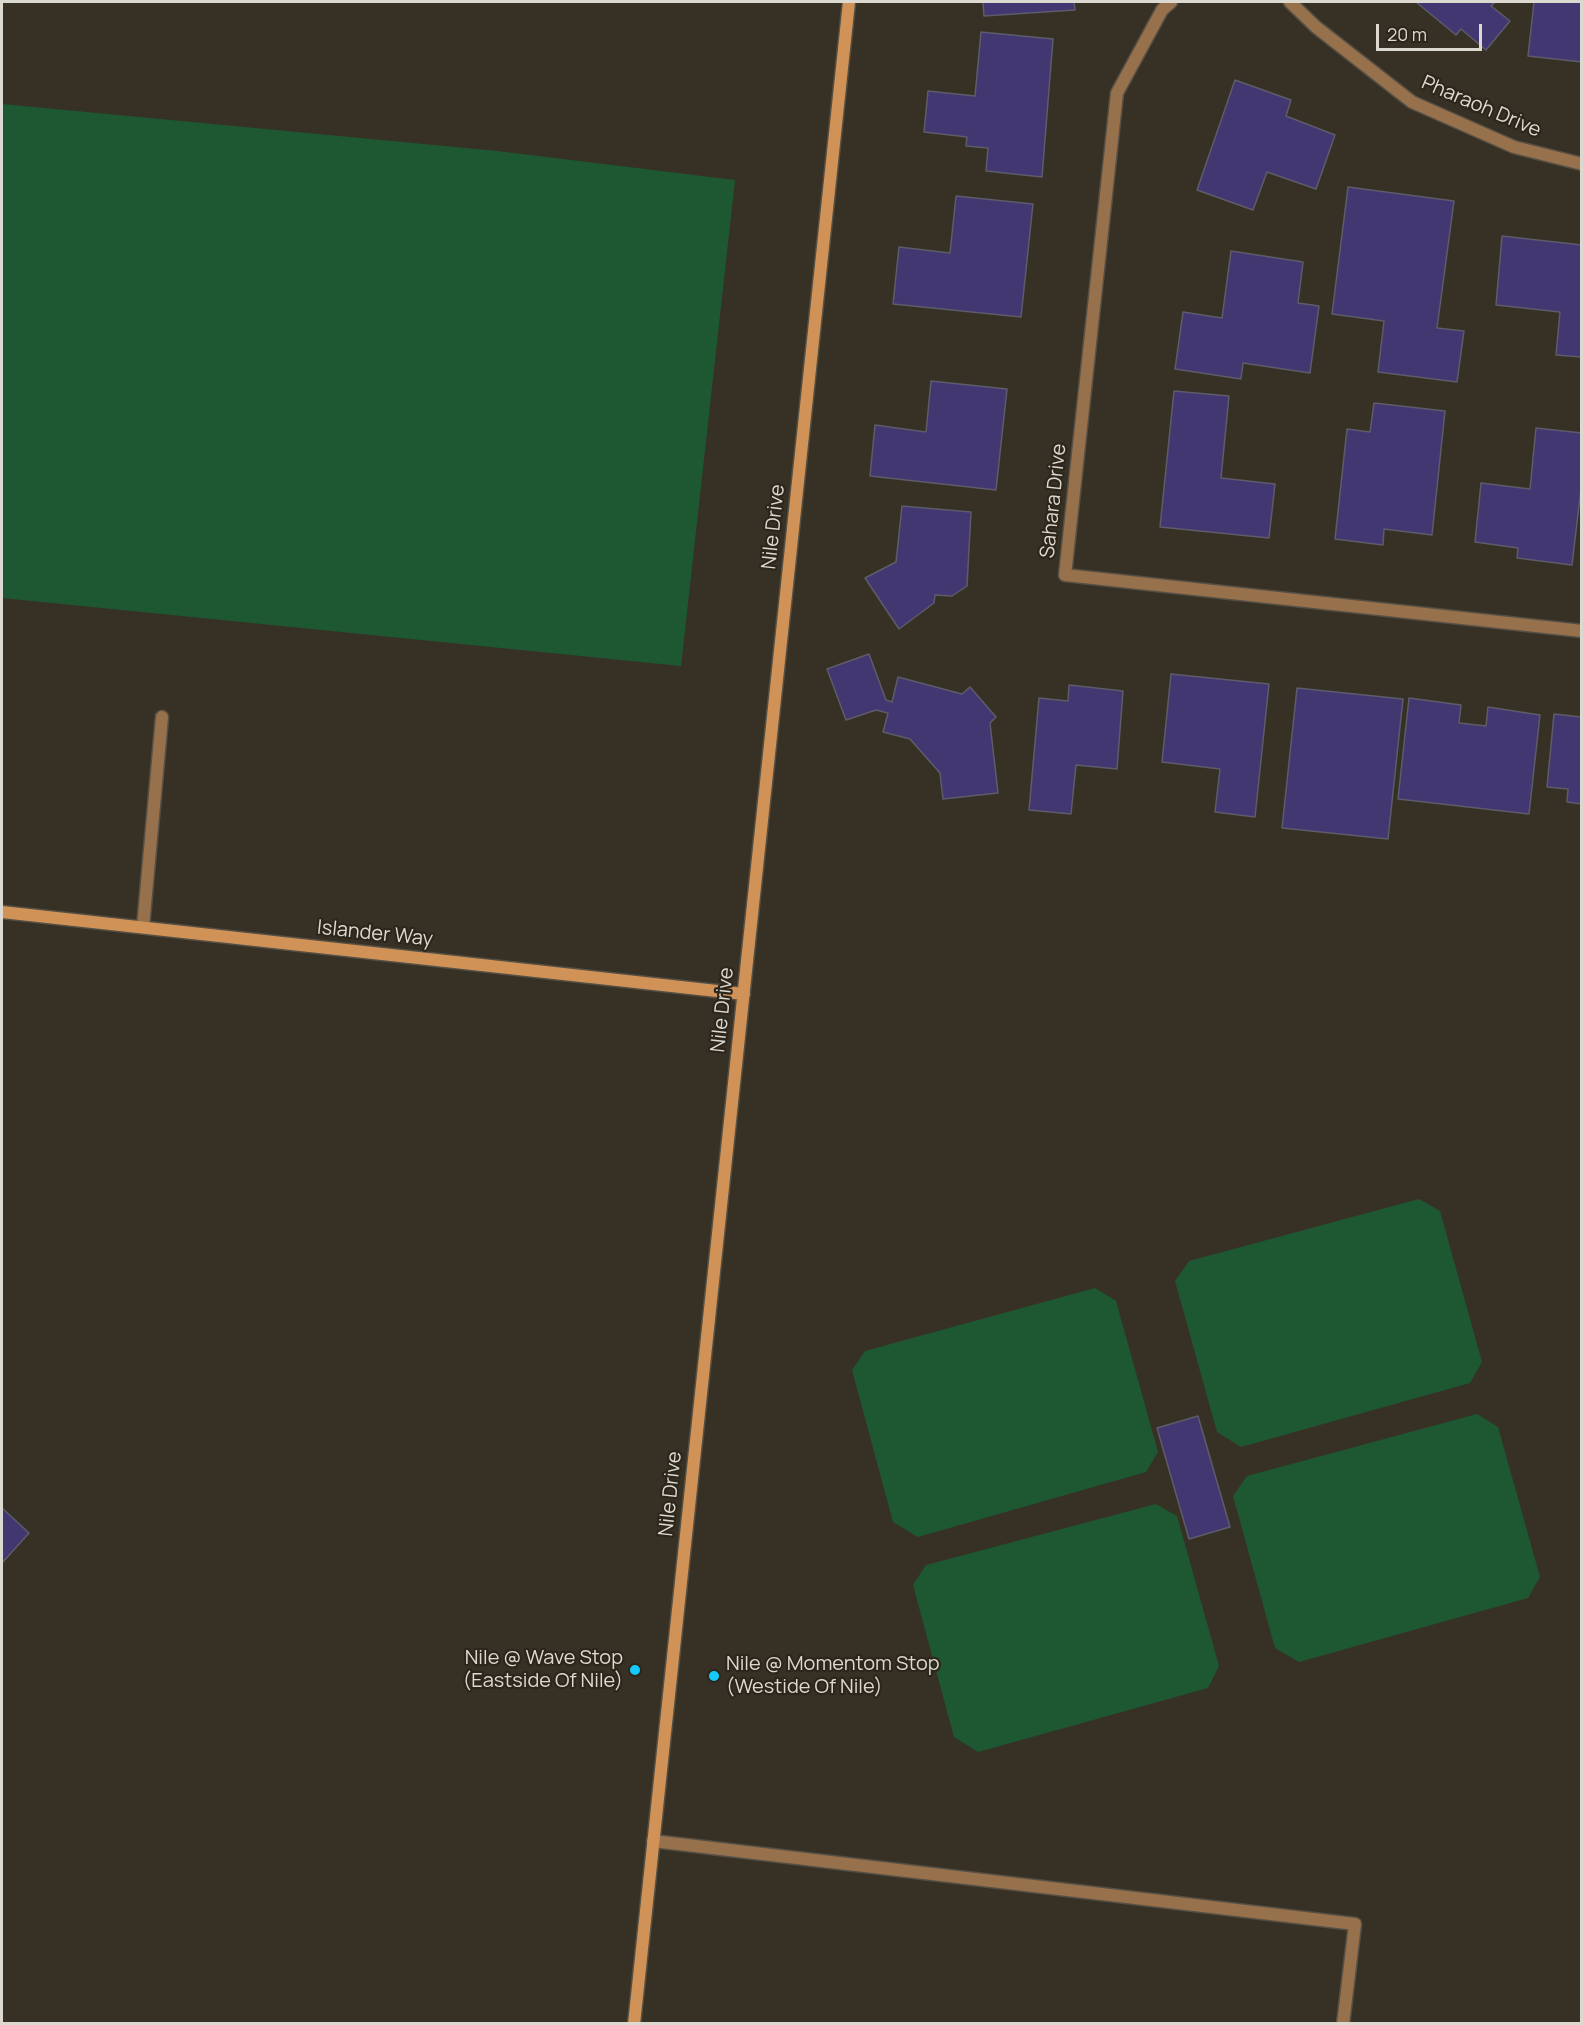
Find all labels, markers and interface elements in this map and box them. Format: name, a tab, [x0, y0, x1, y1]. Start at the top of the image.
scale bar	[1379, 12, 1486, 50]
text: 20 m	[1387, 22, 1427, 46]
street label: Pharaoh Drive	[1418, 71, 1544, 143]
street label: Sahara Drive	[1036, 443, 1072, 559]
street label: Nile Drive	[758, 483, 790, 571]
street label: Islander Way	[316, 916, 434, 952]
street label: Nile Drive	[707, 966, 739, 1054]
street label: Nile Drive	[655, 1450, 687, 1538]
place label: Nile @ Wave Stop (Eastside Of Nile)	[463, 1646, 623, 1693]
place label: Nile @ Momentom Stop (Westide Of Nile)	[726, 1652, 940, 1699]
marker: Nile @ Wave Stop (Eastside Of Nile)	[628, 1663, 642, 1677]
marker: Nile @ Momentom Stop (Westide Of Nile)	[707, 1669, 721, 1683]

